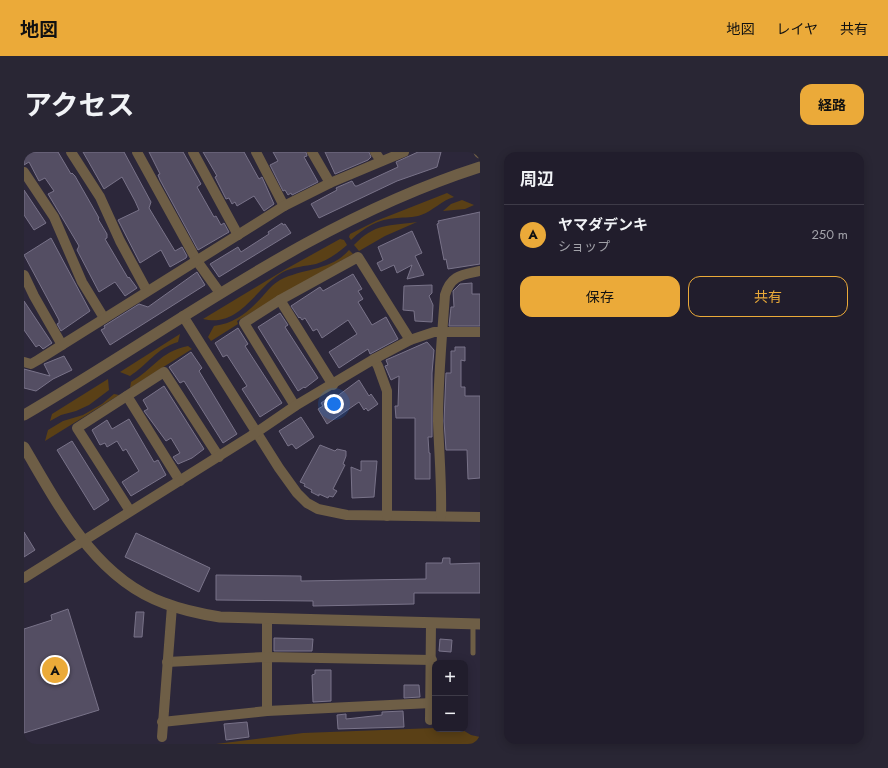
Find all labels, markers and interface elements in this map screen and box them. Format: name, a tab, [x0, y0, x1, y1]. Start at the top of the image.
text: 地図	[20, 16, 58, 43]
text: 地図	[726, 19, 754, 39]
text: レイヤ	[776, 19, 818, 39]
text: 共有	[840, 19, 868, 39]
button: 経路	[800, 84, 864, 125]
text: アクセス	[24, 85, 135, 126]
text: 周辺	[520, 167, 554, 191]
text: ヤマダデンキ	[558, 214, 648, 236]
text: A	[528, 225, 538, 244]
text: 250 m	[811, 225, 848, 244]
text: ショップ	[558, 237, 610, 256]
button: 保存	[520, 276, 680, 317]
button: 共有	[688, 276, 848, 317]
your location	[324, 394, 344, 414]
pin: A	[42, 655, 68, 685]
map controls	[432, 660, 468, 732]
button: +	[432, 660, 468, 696]
button: −	[432, 696, 468, 732]

